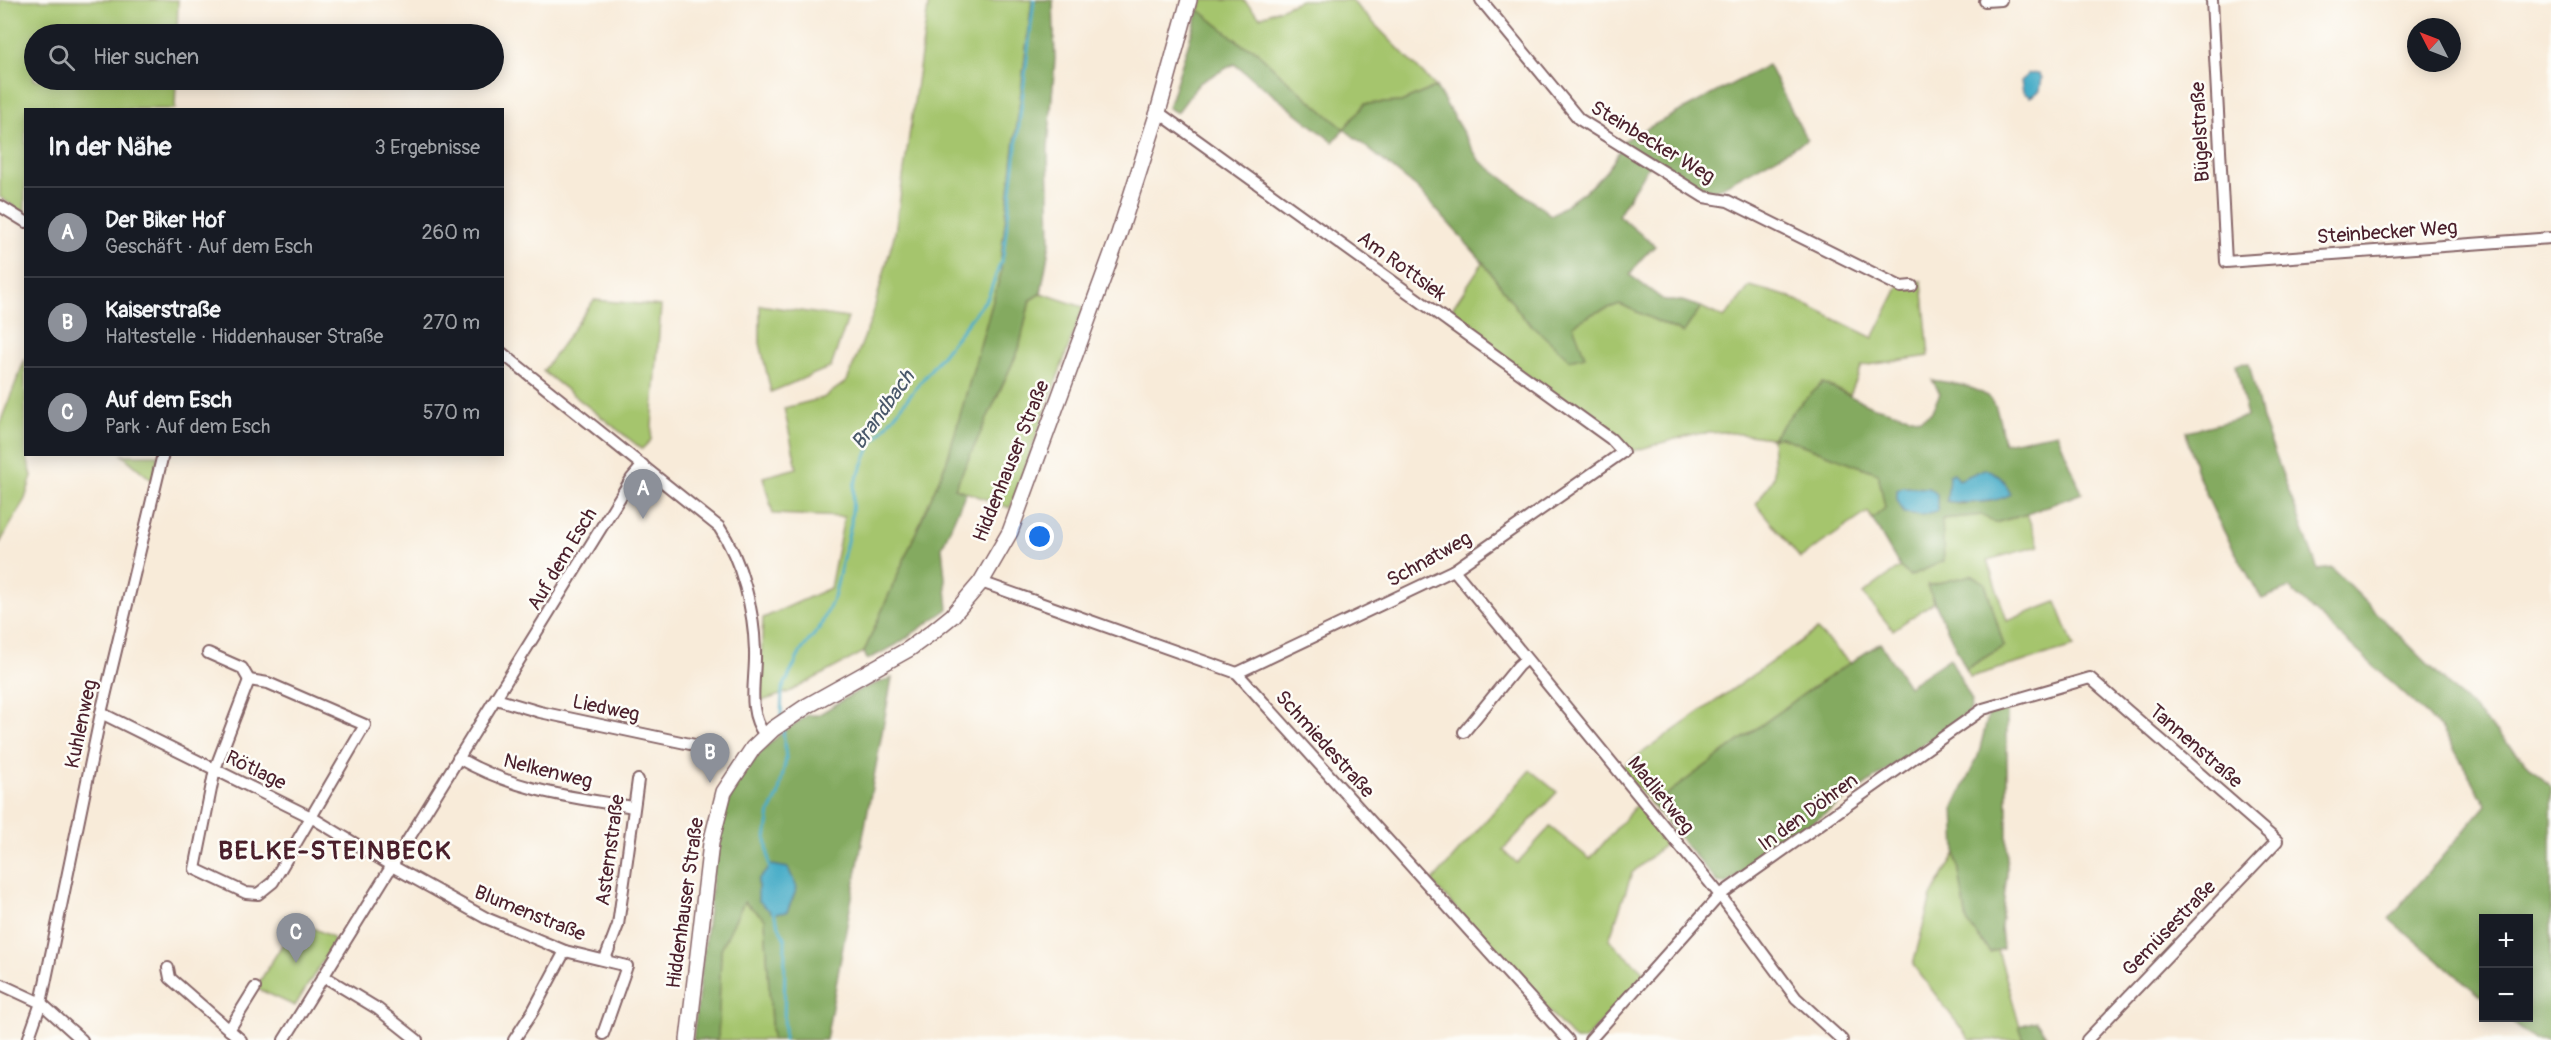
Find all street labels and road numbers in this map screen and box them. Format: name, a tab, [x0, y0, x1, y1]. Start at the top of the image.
street label: Bügelstraße	[2185, 81, 2215, 183]
street label: Steinbecker Weg	[1586, 95, 1720, 189]
street label: Steinbecker Weg	[2316, 215, 2458, 249]
street label: Am Rottsiek	[1353, 225, 1452, 307]
street label: Hiddenhauser Straße	[967, 376, 1055, 546]
street label: Auf dem Esch	[522, 503, 602, 615]
street label: Schnatweg	[1382, 526, 1476, 592]
street label: Kuhlenweg	[59, 677, 103, 771]
street label: Schmiedestraße	[1270, 685, 1380, 803]
street label: Liedweg	[570, 689, 642, 727]
street label: Tannenstraße	[2144, 699, 2248, 794]
street label: Rötlage	[222, 745, 291, 795]
street label: Nelkenweg	[501, 748, 595, 794]
street label: Madlietweg	[1622, 751, 1700, 839]
street label: In den Döhren	[1753, 768, 1863, 856]
street label: Asternstraße	[590, 793, 630, 907]
street label: Hiddenhauser Straße	[661, 816, 709, 990]
street label: Gemüsestraße	[2117, 875, 2221, 981]
street label: Blumenstraße	[471, 879, 589, 947]

